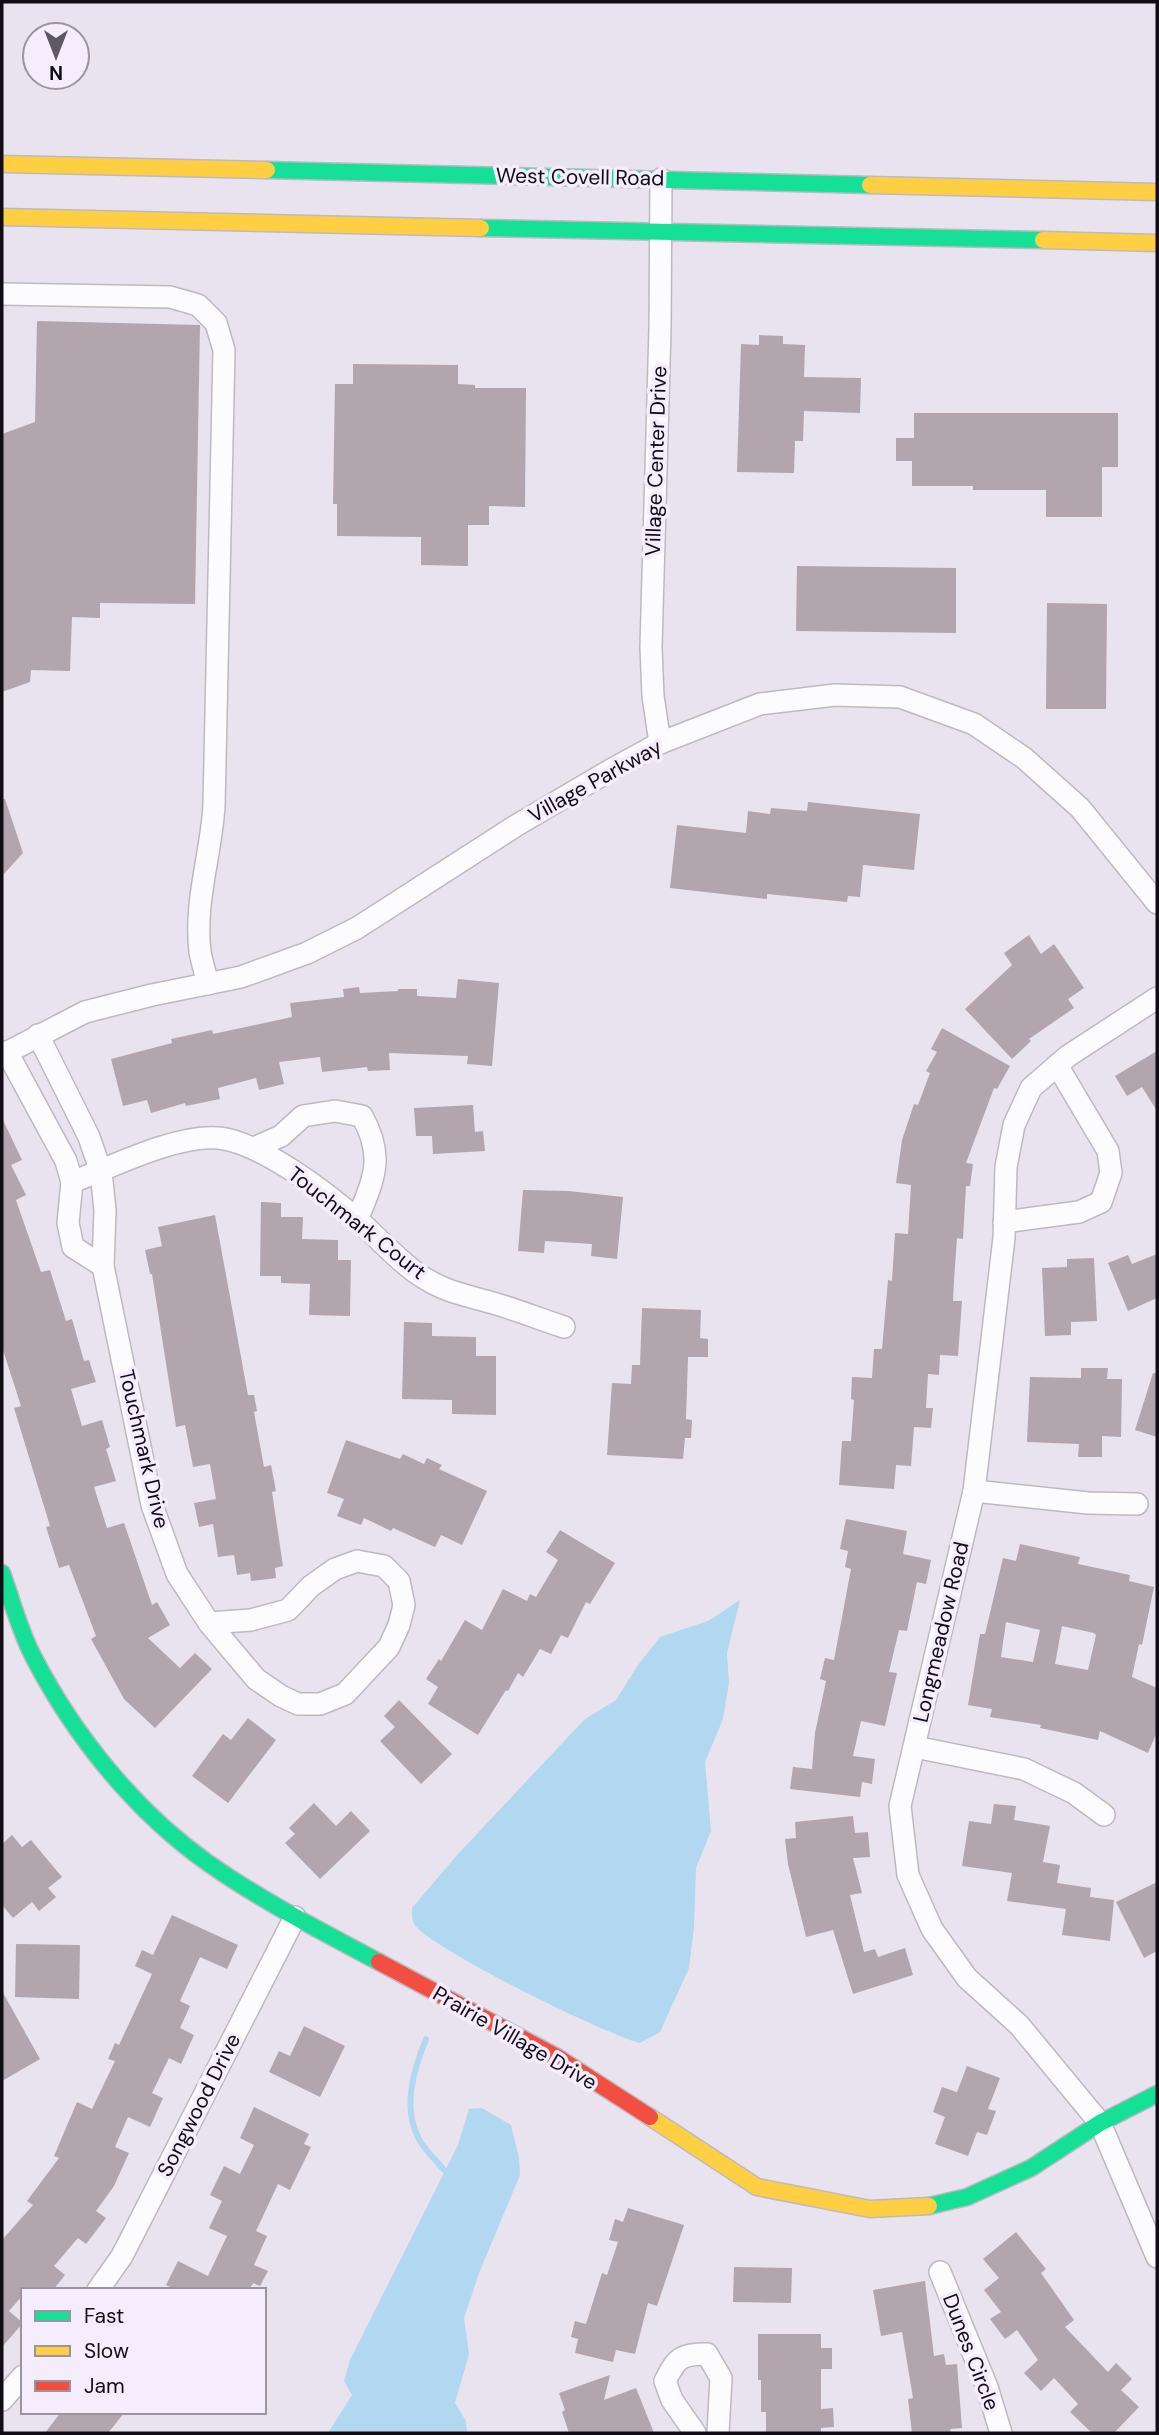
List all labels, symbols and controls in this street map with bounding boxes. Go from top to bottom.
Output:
north arrow [21,21,91,91]
text: N [49,60,63,85]
street label: West Covell Road [496,162,664,192]
street label: Village Center Drive [639,365,673,557]
street label: Village Parkway [523,733,667,829]
street label: Touchmark Court [282,1160,432,1286]
street label: Touchmark Drive [112,1367,176,1531]
street label: Longmeadow Road [907,1539,975,1725]
street label: Prairie Village Drive [428,1980,602,2096]
street label: Songwood Drive [151,2028,247,2181]
legend [21,2288,266,2414]
street label: Dunes Circle [936,2290,1006,2414]
text: Fast [84,2302,124,2330]
text: Slow [84,2337,129,2365]
text: Jam [84,2372,125,2400]

